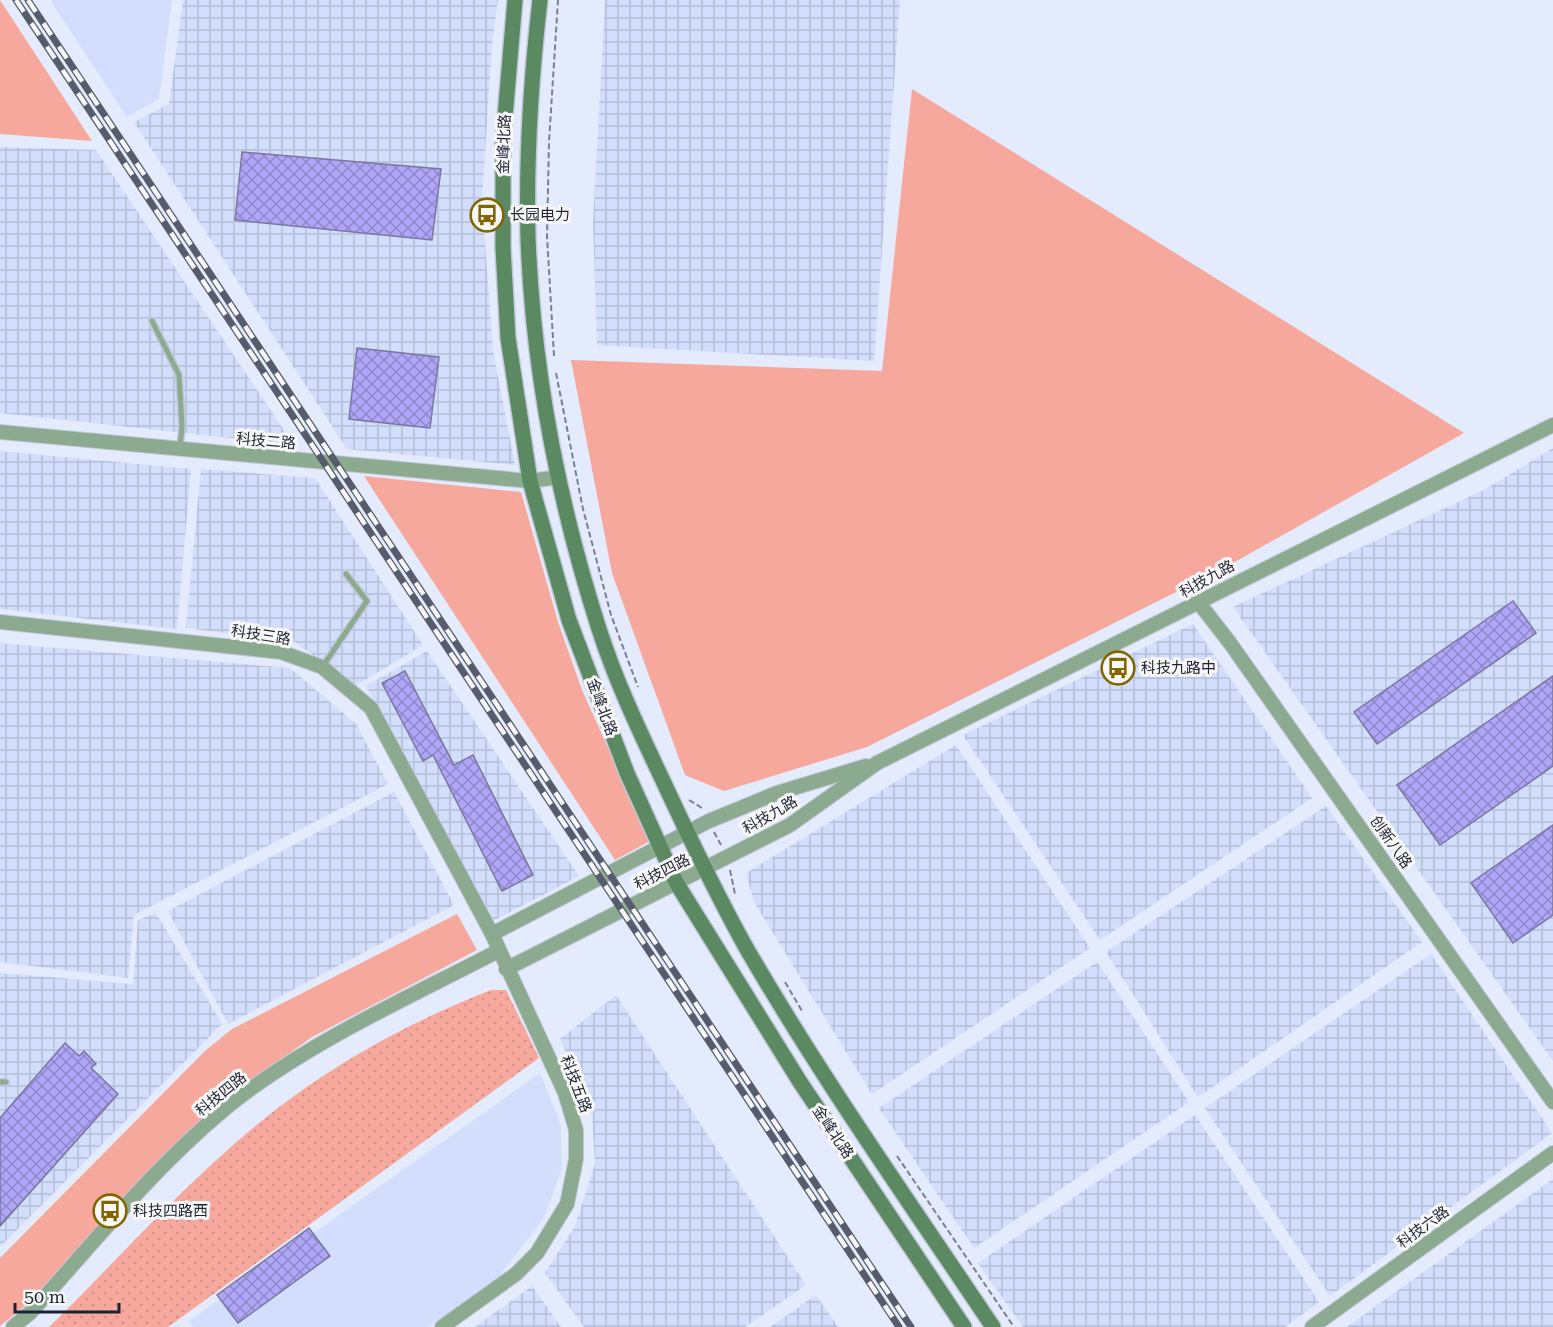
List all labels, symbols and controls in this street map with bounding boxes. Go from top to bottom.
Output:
street label: 金峰北路 [494,114,514,174]
bus stop icon: 长园电力 [469,197,505,233]
place label: 长园电力 [510,206,570,224]
street label: 科技二路 [235,429,297,453]
street label: 科技九路 [1176,557,1238,601]
street label: 科技三路 [230,621,292,649]
bus stop icon: 科技九路中 [1100,650,1136,686]
place label: 科技九路中 [1141,659,1216,677]
street label: 金峰北路 [583,676,621,738]
street label: 科技九路 [740,792,800,838]
street label: 创新八路 [1366,812,1416,872]
street label: 科技四路 [631,850,693,894]
street label: 科技五路 [557,1053,595,1115]
street label: 科技四路 [192,1068,250,1120]
street label: 金峰北路 [809,1102,857,1162]
bus stop icon: 科技四路西 [92,1193,128,1229]
place label: 科技四路西 [133,1202,208,1220]
street label: 科技六路 [1393,1202,1453,1252]
scale bar [15,1276,118,1314]
text: 50 m [24,1286,65,1307]

